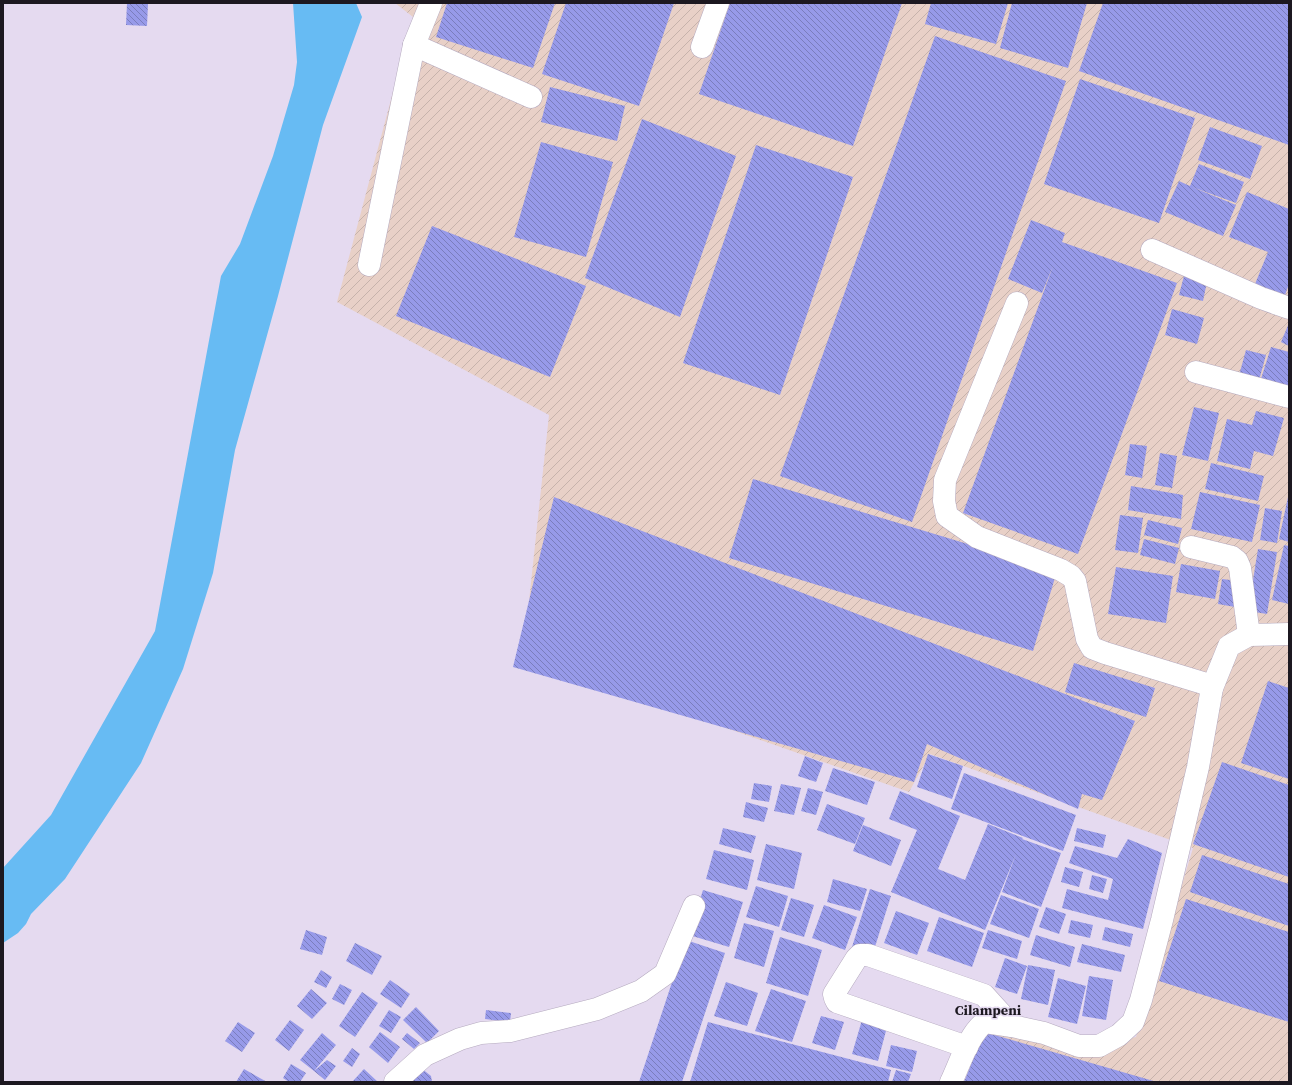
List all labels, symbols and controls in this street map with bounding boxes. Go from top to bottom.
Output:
district label: Cilampeni [955,1000,1022,1020]

